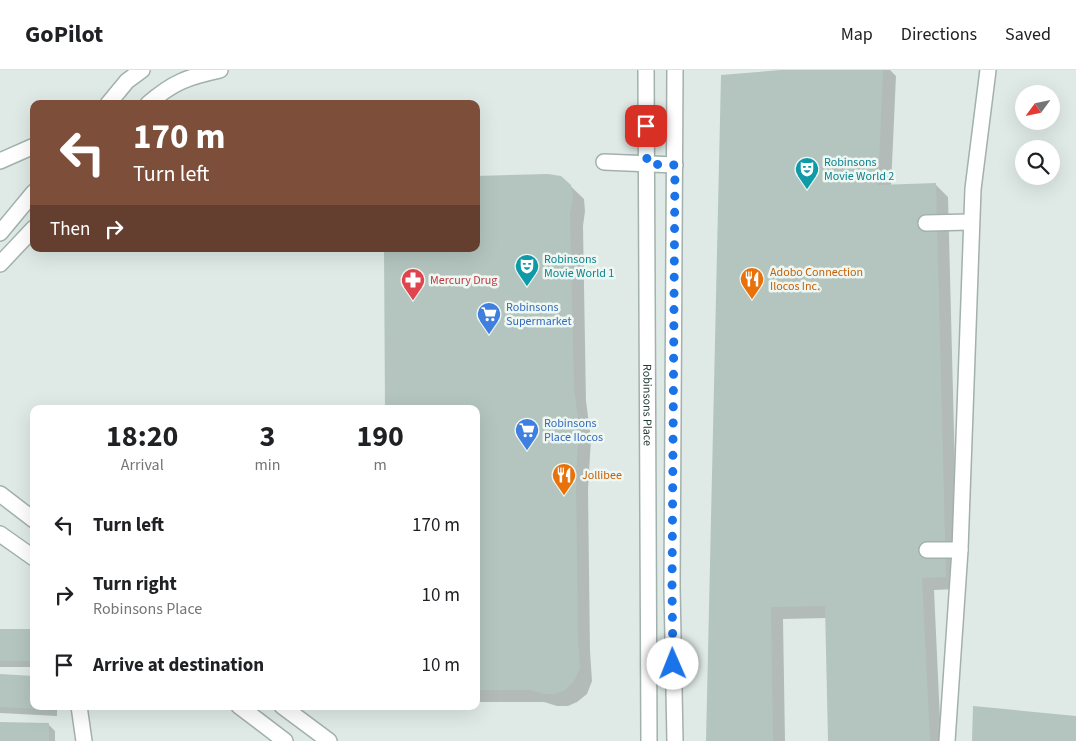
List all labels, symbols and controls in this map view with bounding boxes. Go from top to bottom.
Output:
text: GoPilot [25,17,103,52]
text: Map [841,22,873,47]
text: Directions [901,22,977,47]
text: Saved [1005,22,1051,47]
north arrow [1015,85,1060,130]
map controls [1015,85,1060,185]
pin [625,105,667,147]
text: 170 m [133,112,225,162]
icon: arrive [632,112,660,140]
icon: left [50,120,115,185]
button: search [1015,140,1060,185]
place label: Robinsons Movie World 2 [824,154,894,185]
theatre icon: Robinsons Movie World 2 [794,156,820,190]
text: Turn left [133,158,209,190]
icon: right [100,215,128,243]
text: Then [50,216,90,243]
place label: Robinsons Movie World 1 [544,251,614,282]
theatre icon: Robinsons Movie World 1 [514,253,540,287]
place label: Adobo Connection Ilocos Inc. [770,264,863,295]
restaurant icon: Adobo Connection Ilocos Inc. [739,266,765,300]
pharmacy icon: Mercury Drug [400,267,426,301]
place label: Mercury Drug [430,272,497,289]
place label: Robinsons Supermarket [506,299,571,330]
supermarket icon: Robinsons Supermarket [476,301,502,335]
street label: Robinsons Place [638,364,656,446]
text: 18:20 [106,415,178,458]
text: 3 [259,415,275,458]
text: 190 [356,415,404,458]
place label: Robinsons Place Ilocos [544,415,603,446]
supermarket icon: Robinsons Place Ilocos [514,417,540,451]
text: Arrival [121,454,164,476]
text: min [254,454,280,476]
text: m [374,454,387,476]
restaurant icon: Jollibee [551,462,577,496]
place label: Jollibee [582,467,622,484]
icon: left [50,511,78,539]
text: Turn left [93,512,164,539]
text: 170 m [412,512,460,539]
text: Turn right [93,571,177,598]
icon: right [50,581,78,609]
text: 10 m [422,582,460,609]
text: Robinsons Place [93,598,202,620]
position arrow [646,637,698,689]
icon: arrive [50,651,78,679]
text: Arrive at destination [93,652,264,679]
text: 10 m [422,652,460,679]

